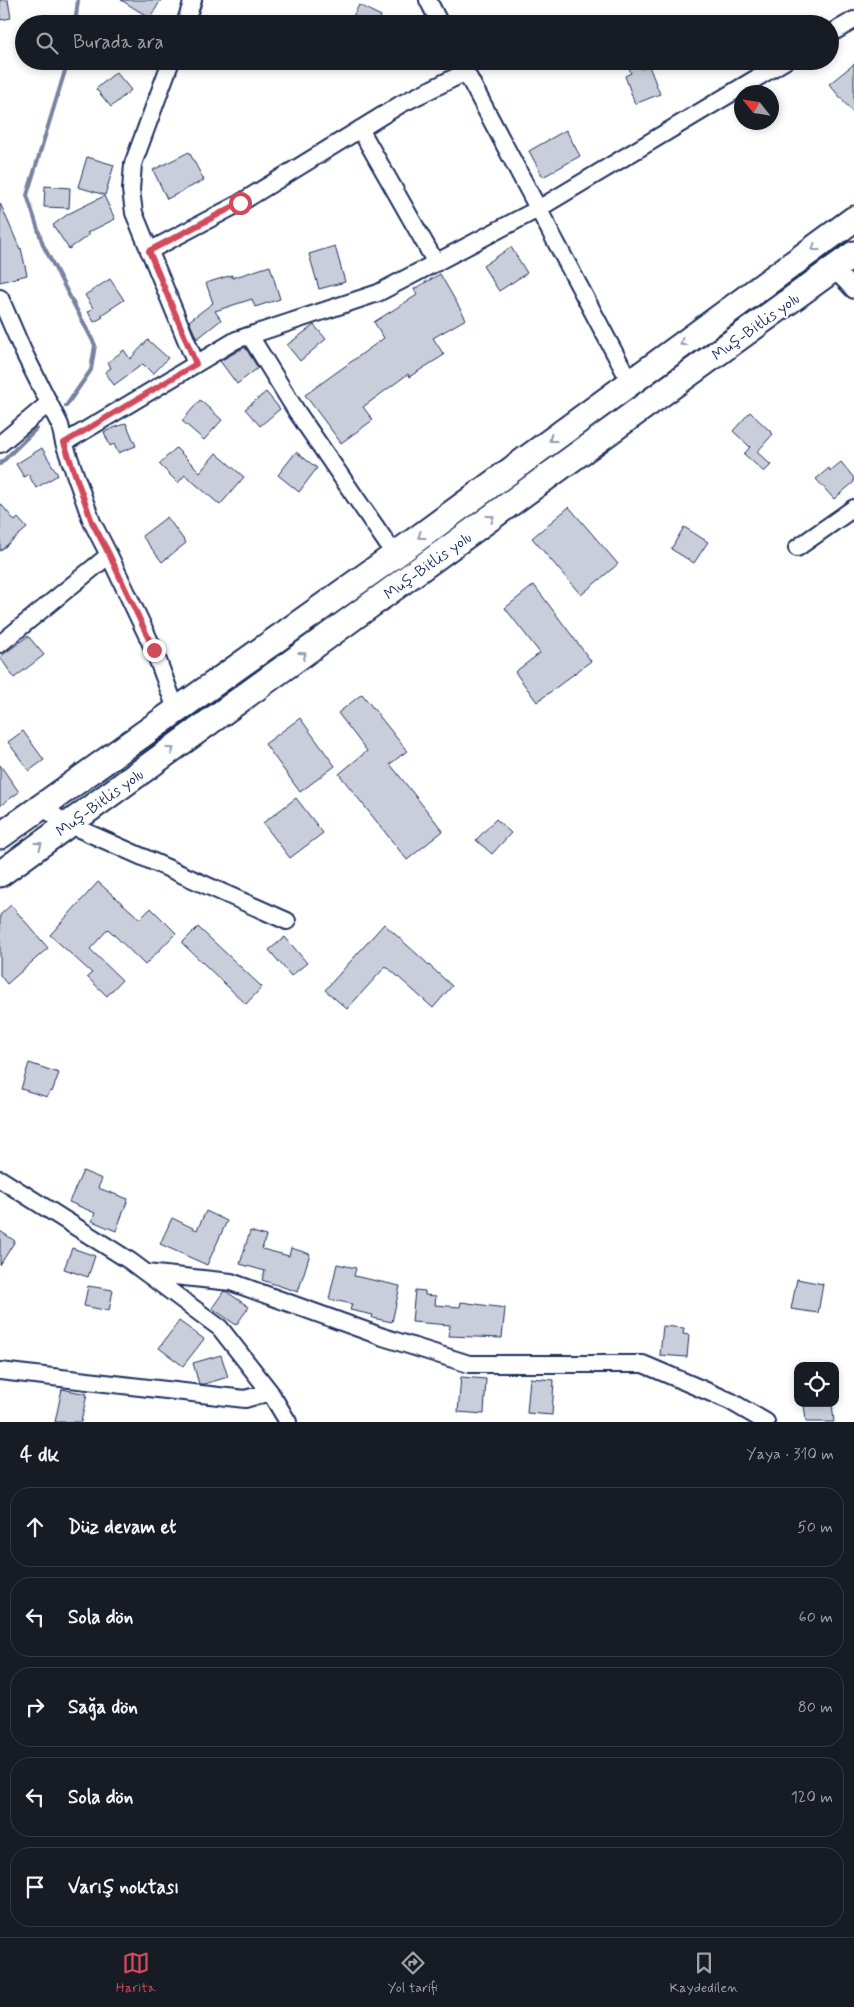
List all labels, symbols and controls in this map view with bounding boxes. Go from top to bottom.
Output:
search box [15,15,839,70]
icon: search [33,29,61,57]
text: Burada ara [73,30,164,55]
north arrow [734,85,779,130]
route start [229,192,252,215]
one-way arrow [812,242,821,250]
street label: Muş-Bitlis yolu [708,288,804,366]
one-way arrow [679,337,689,346]
one-way arrow [548,433,558,442]
one-way arrow [485,516,494,524]
street label: Muş-Bitlis yolu [380,527,476,605]
one-way arrow [418,530,427,538]
route end [143,639,166,662]
one-way arrow [297,652,307,661]
one-way arrow [165,747,175,756]
street label: Muş-Bitlis yolu [52,764,148,842]
one-way arrow [34,842,43,851]
map controls [794,1362,839,1407]
button: locate [794,1362,839,1407]
text: 4 dk [20,1441,59,1469]
text: Yaya · 310 m [746,1444,834,1465]
icon: ahead [21,1513,49,1541]
text: Düz devam et [68,1515,176,1540]
text: 50 m [797,1517,833,1538]
icon: left [21,1603,49,1631]
text: Sola dön [68,1605,133,1630]
text: 60 m [799,1607,833,1628]
icon: right [21,1693,49,1721]
text: Sağa dön [68,1695,138,1720]
text: 80 m [798,1697,833,1718]
icon: left [21,1783,49,1811]
text: Sola dön [68,1785,133,1810]
text: 120 m [791,1787,833,1808]
icon: arrive [21,1873,49,1901]
text: Varış noktası [68,1875,179,1900]
tab: Harita [116,1949,156,1997]
tab: Yol tarifi [388,1949,438,1997]
tab: Kaydedilen [669,1949,738,1997]

